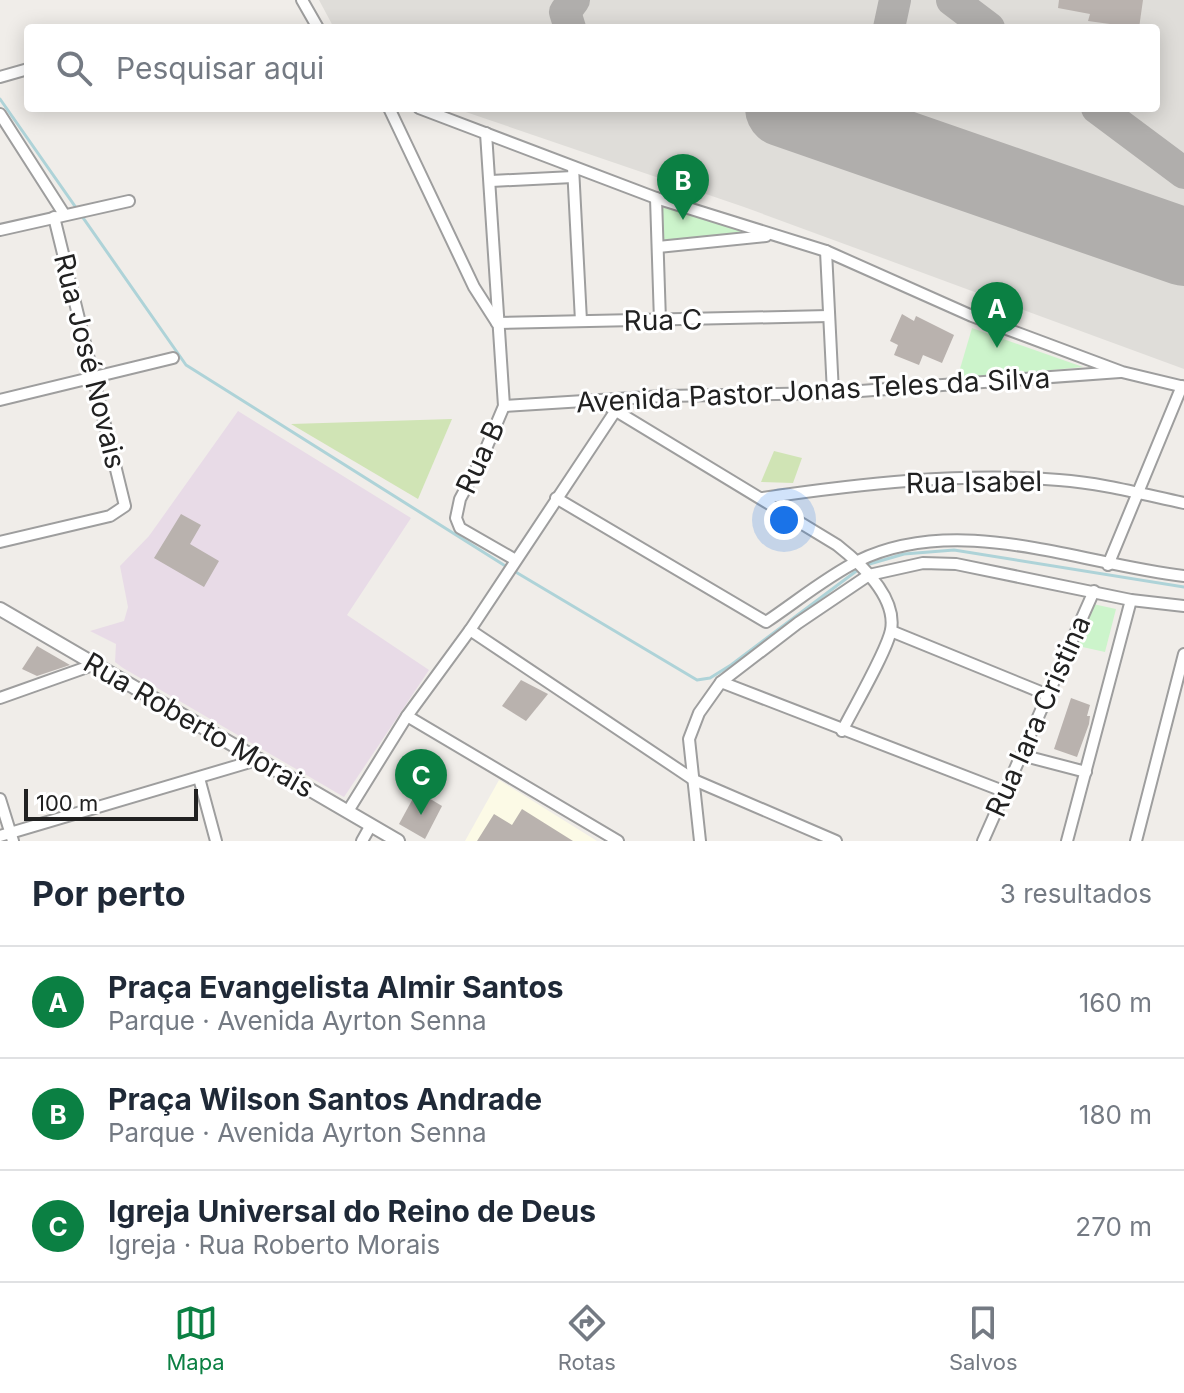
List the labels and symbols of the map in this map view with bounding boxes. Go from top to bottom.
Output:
pin: B [657,154,709,220]
street label: Rua José Novais [47,250,133,472]
pin: A [971,282,1023,348]
street label: Rua C [623,302,703,338]
street label: Avenida Pastor Jonas Teles da Silva [575,361,1051,419]
street label: Rua B [448,415,512,499]
street label: Rua Isabel [905,464,1043,500]
your location [764,500,804,540]
street label: Rua Iara Cristina [978,610,1098,822]
street label: Rua Roberto Morais [78,645,320,805]
pin: C [395,749,447,815]
scale bar [24,785,198,821]

